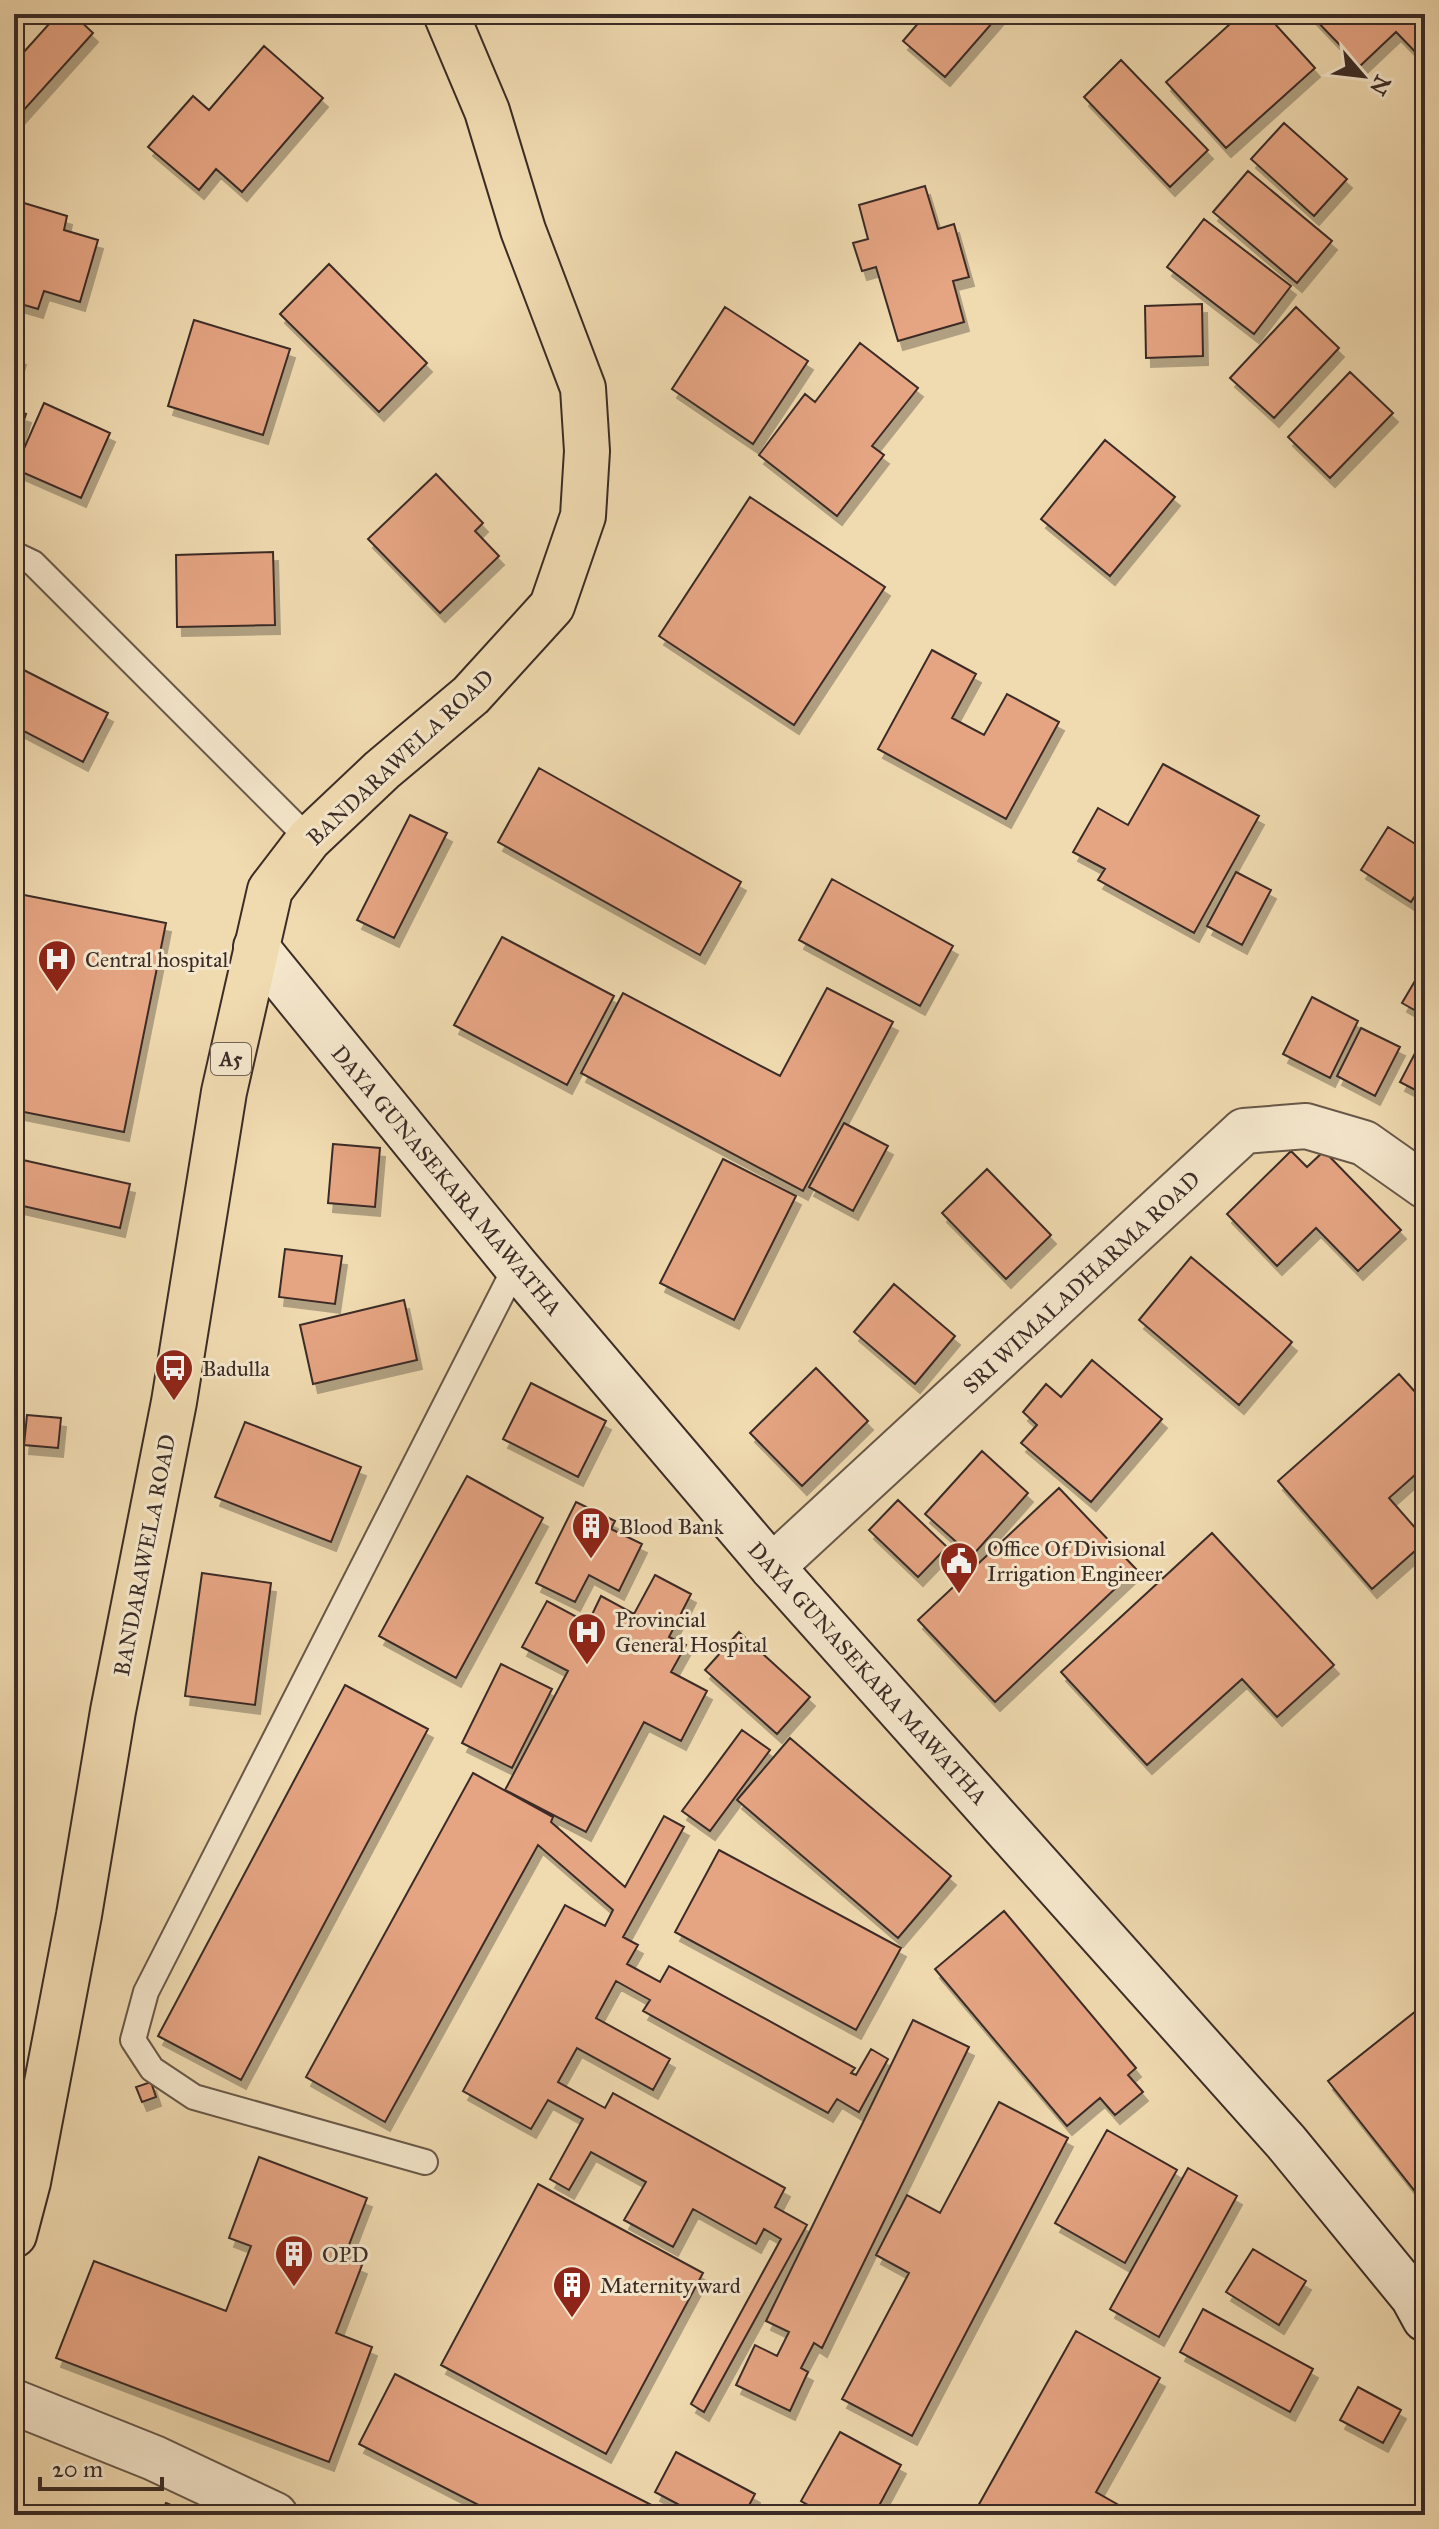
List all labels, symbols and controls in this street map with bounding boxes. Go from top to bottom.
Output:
north arrow [1323,36,1403,116]
text: N [1364,71,1397,100]
street label: BANDARAWELA ROAD [301,664,499,851]
hospital icon: Central hospital [36,938,78,993]
place label: Central hospital [85,946,228,973]
street label: DAYA GUNASEKARA MAWATHA [326,1040,568,1321]
road number: A5 [211,1043,251,1075]
street label: SRI WIMALADHARMA ROAD [957,1165,1205,1399]
bus stop icon: Badulla [153,1347,195,1402]
place label: Badulla [202,1355,271,1382]
street label: BANDARAWELA ROAD [108,1432,181,1678]
building icon: Blood Bank [570,1505,612,1560]
place label: Blood Bank [619,1513,724,1540]
place label: Office Of Divisional Irrigation Engineer [987,1535,1166,1587]
street label: DAYA GUNASEKARA MAWATHA [742,1536,993,1810]
public building icon: Office Of Divisional Irrigation Engineer [938,1540,980,1595]
place label: Provincial General Hospital [615,1606,768,1658]
hospital icon: Provincial General Hospital [566,1611,608,1666]
building icon: OPD [273,2233,315,2288]
place label: OPD [322,2241,369,2268]
building icon: Maternity ward [551,2264,593,2319]
place label: Maternity ward [600,2272,741,2299]
scale bar [40,2441,162,2491]
text: 20 m [52,2454,103,2484]

